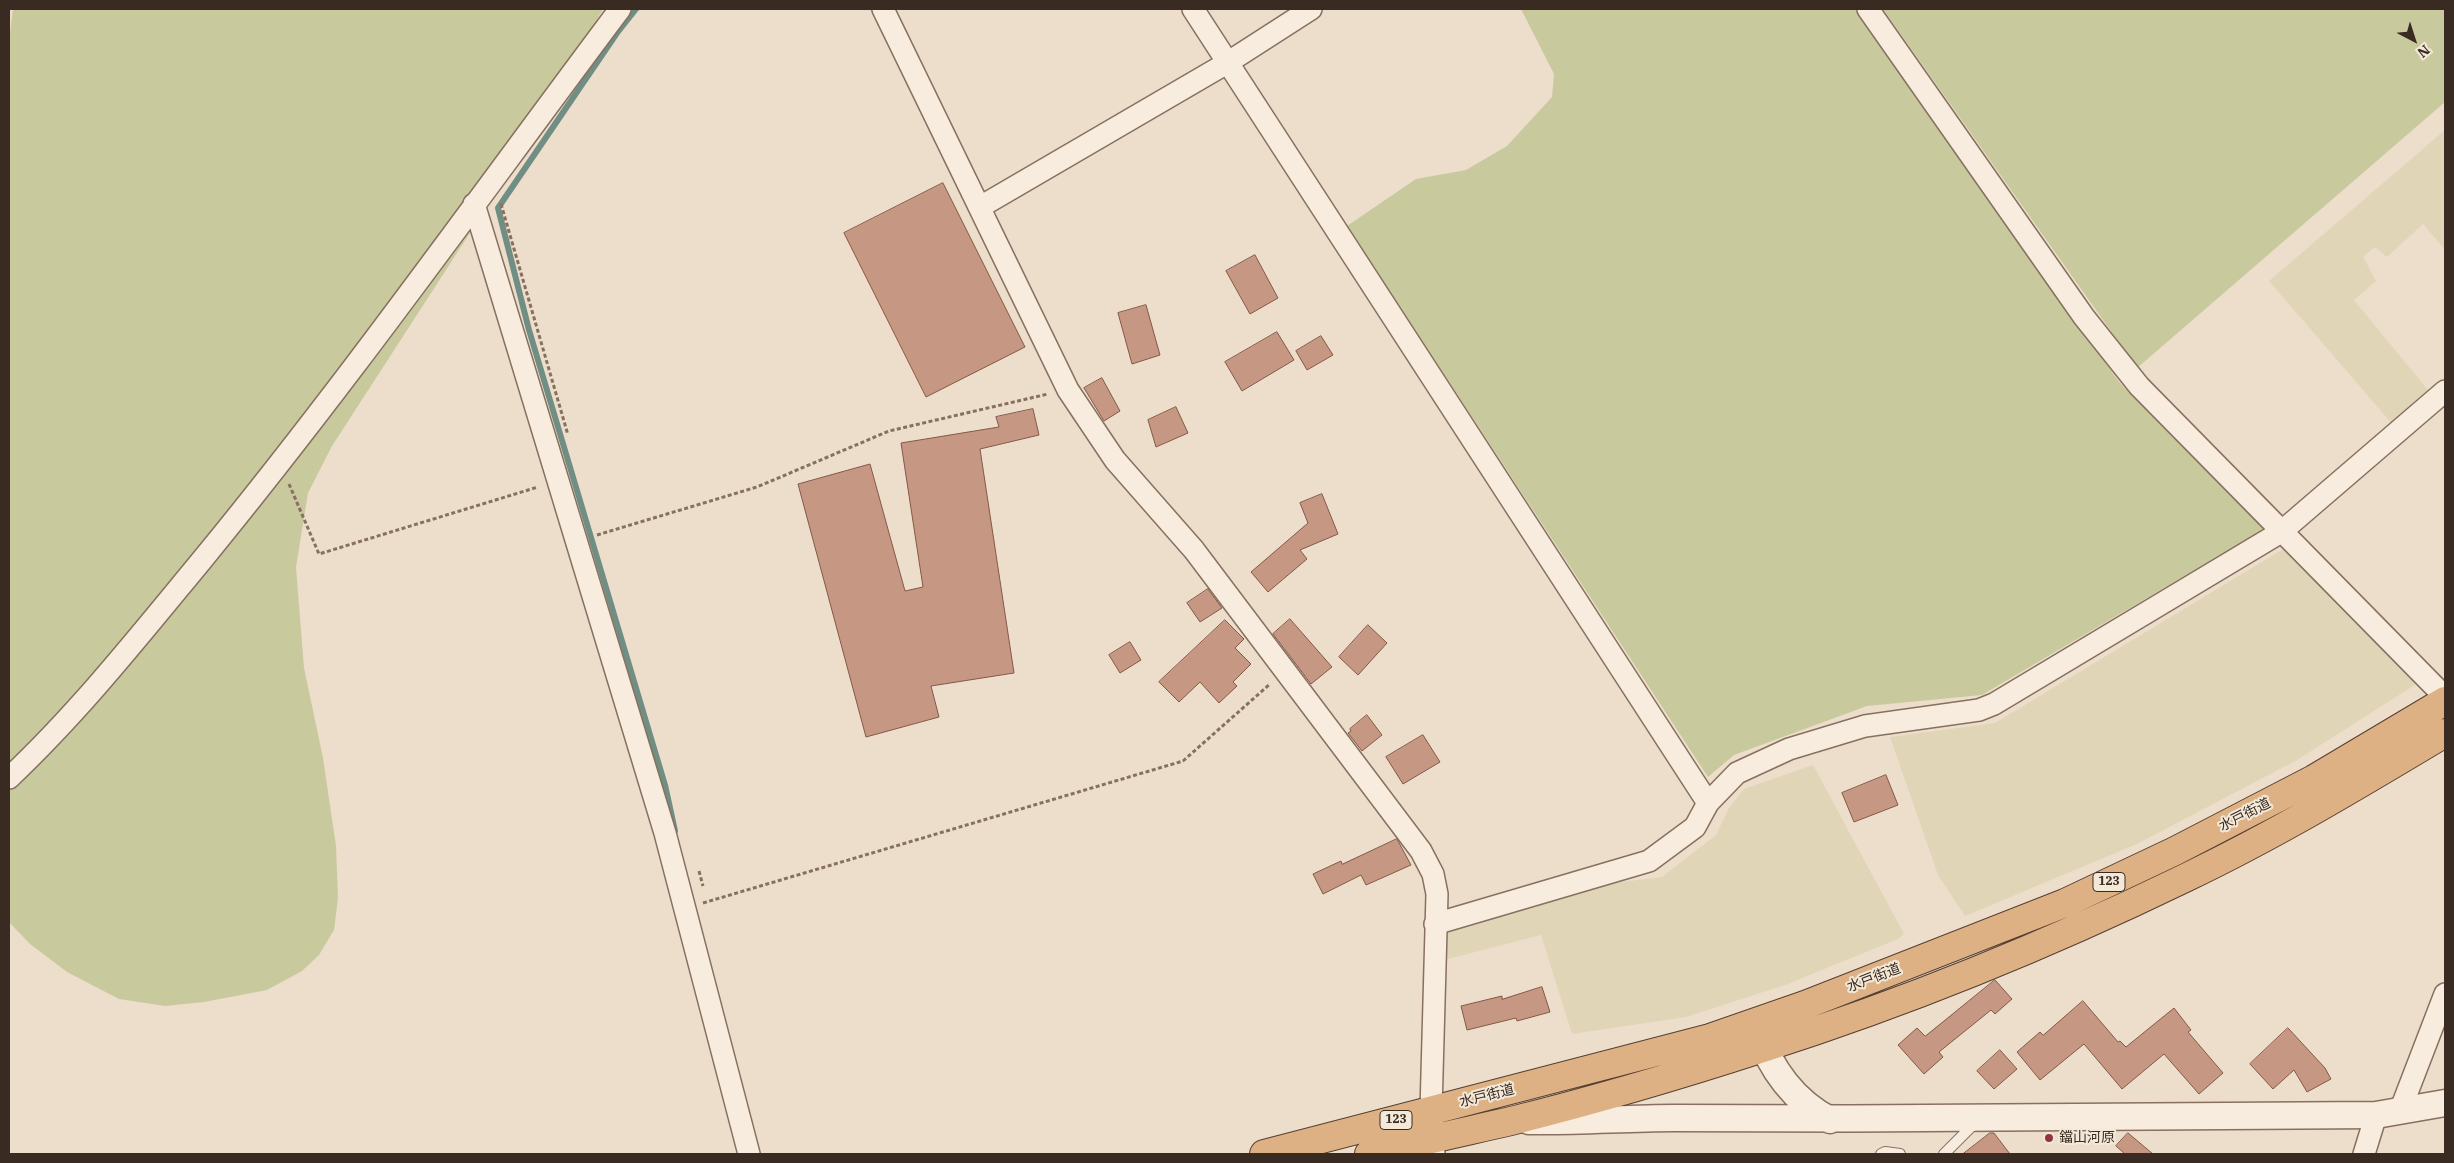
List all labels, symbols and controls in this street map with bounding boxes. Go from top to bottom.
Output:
north arrow [2389,15,2439,65]
text: N [2414,41,2434,62]
street label: 水戸街道 [2216,795,2274,835]
road number: 123 [2093,872,2125,892]
street label: 水戸街道 [1845,960,1903,996]
street label: 水戸街道 [1458,1081,1516,1111]
road number: 123 [1380,1110,1412,1130]
place label: 鐺山河原 [2059,1130,2115,1146]
marker: 鐺山河原 [2043,1132,2055,1144]

